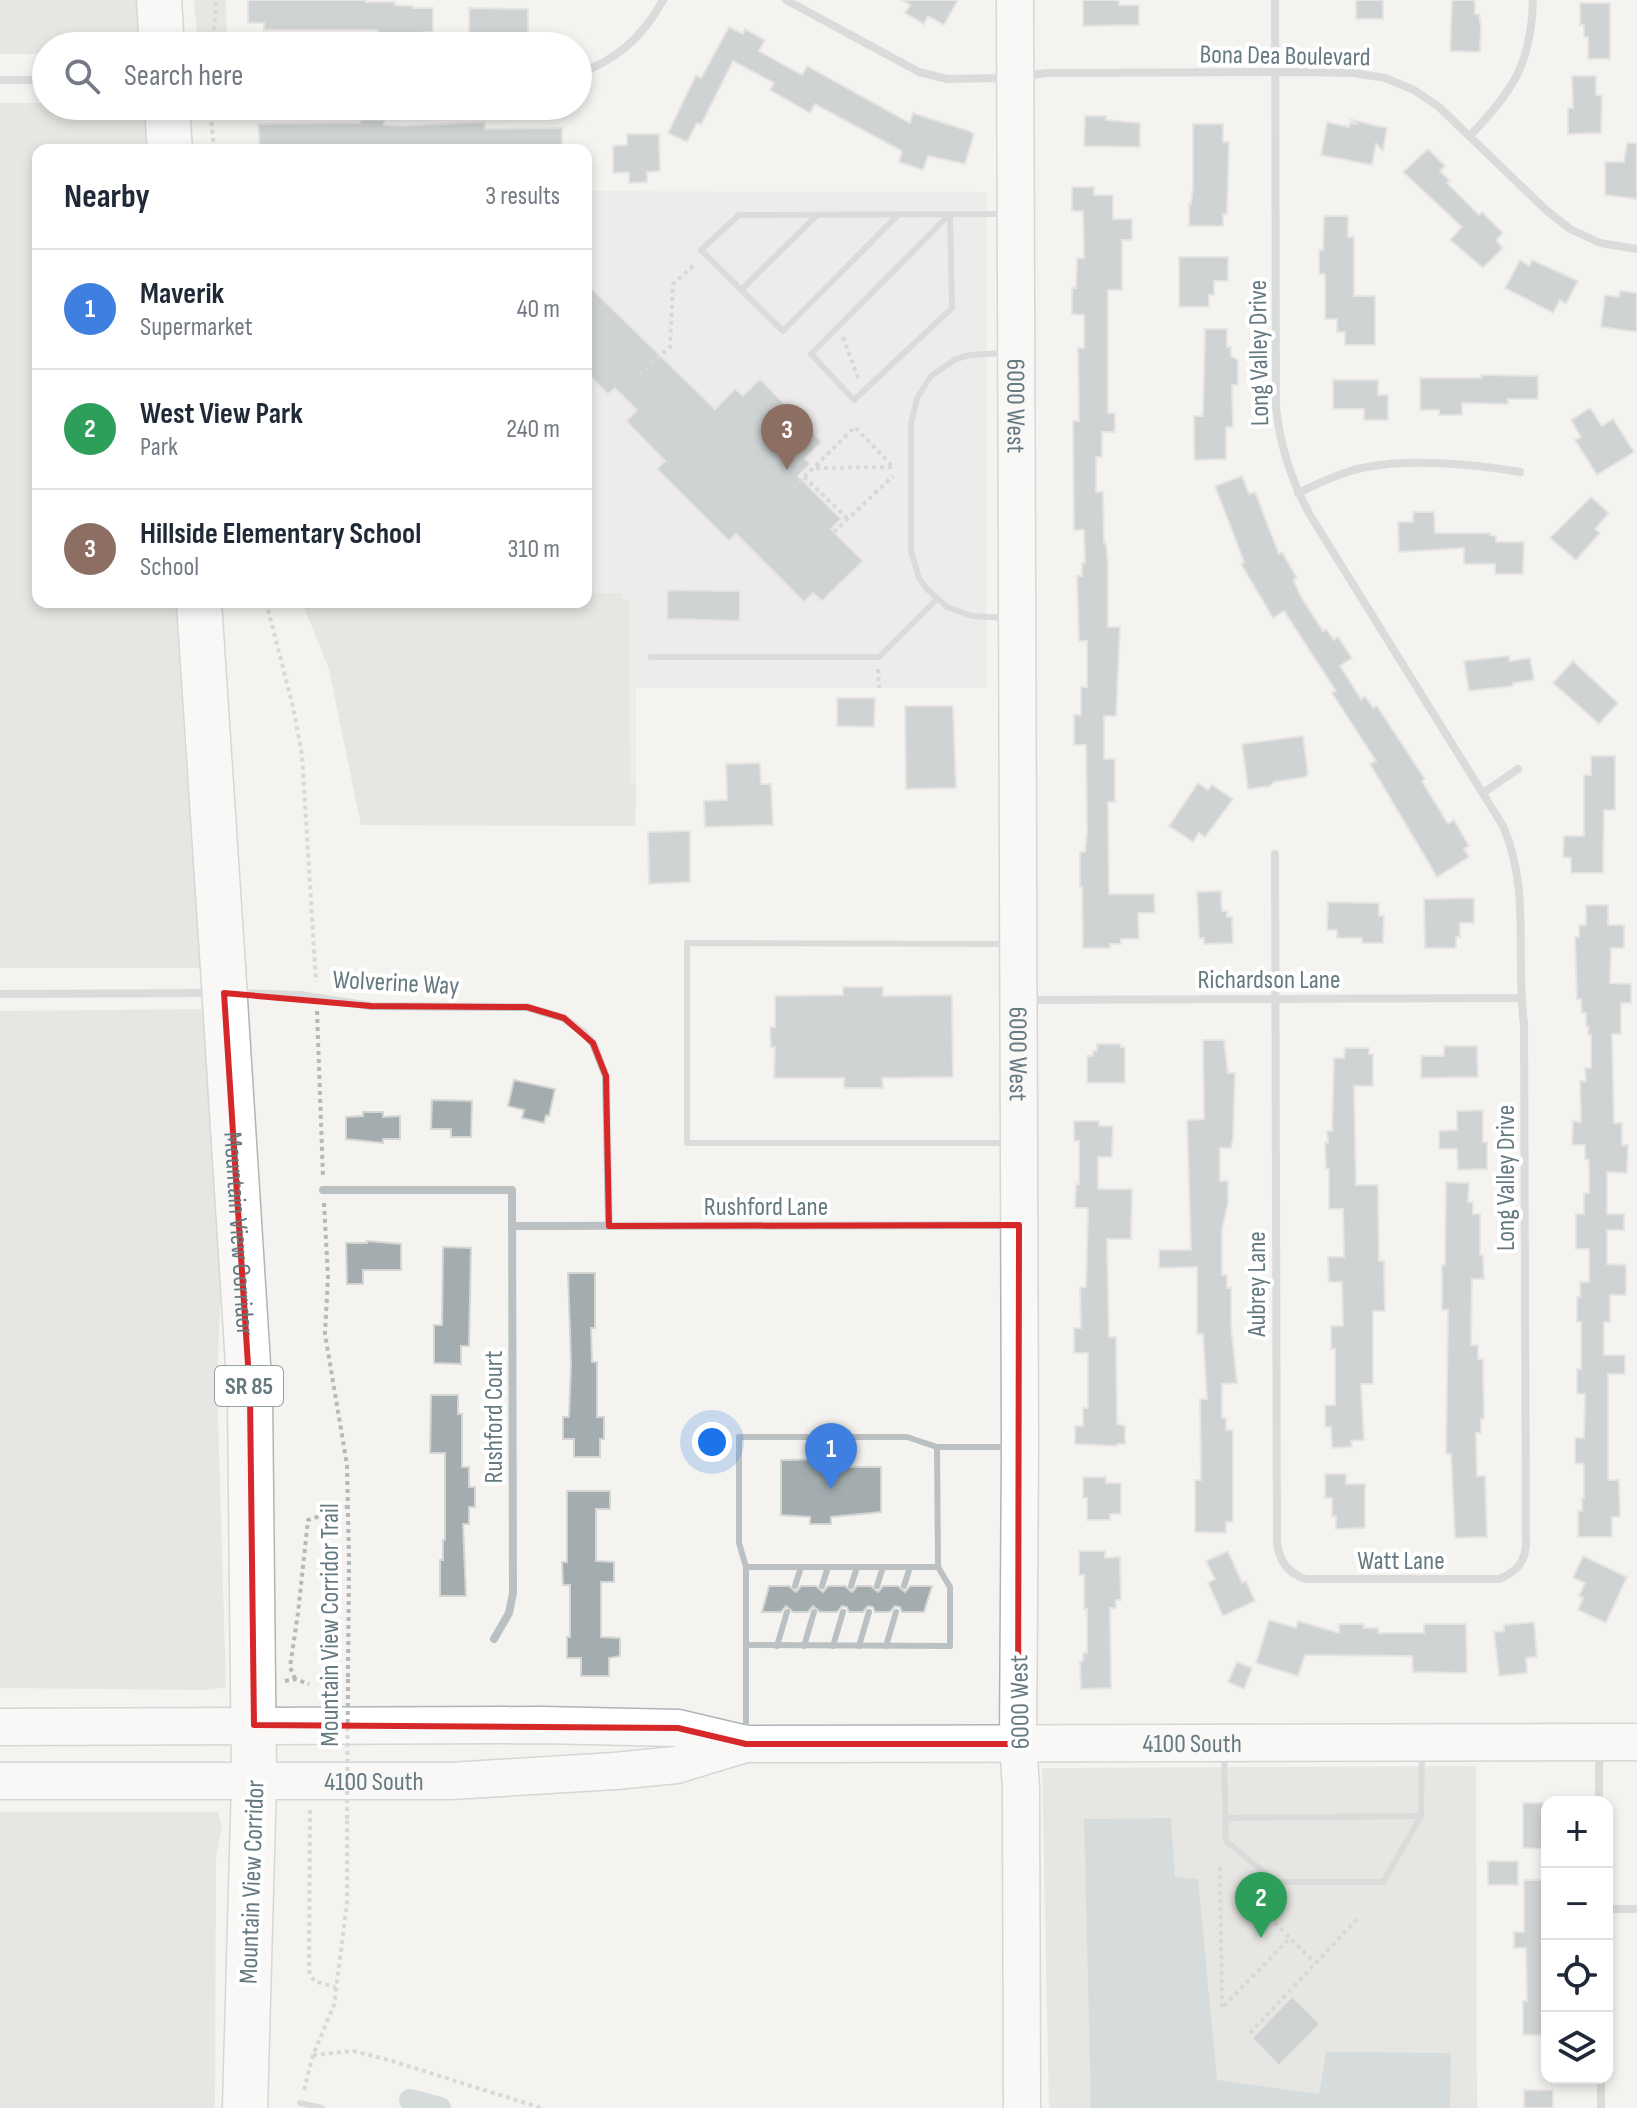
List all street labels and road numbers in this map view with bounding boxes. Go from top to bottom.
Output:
street label: Bona Dea Boulevard [1199,40,1371,73]
street label: Long Valley Drive [1243,280,1276,426]
street label: 6000 West [999,359,1031,453]
street label: Wolverine Way [332,965,460,1002]
street label: Richardson Lane [1198,965,1340,996]
street label: 6000 West [1001,1007,1033,1101]
street label: Long Valley Drive [1491,1105,1522,1251]
street label: Mountain View Corridor [216,1131,260,1337]
street label: Rushford Lane [704,1192,828,1223]
street label: Aubrey Lane [1242,1231,1273,1338]
street label: Rushford Court [479,1351,510,1483]
road number: SR 85 [215,1366,283,1406]
street label: Mountain View Corridor Trail [315,1503,346,1747]
street label: Watt Lane [1357,1546,1445,1577]
street label: 6000 West [1004,1654,1037,1749]
street label: 4100 South [1142,1729,1242,1760]
street label: 4100 South [324,1767,424,1798]
street label: Mountain View Corridor [233,1779,272,1985]

